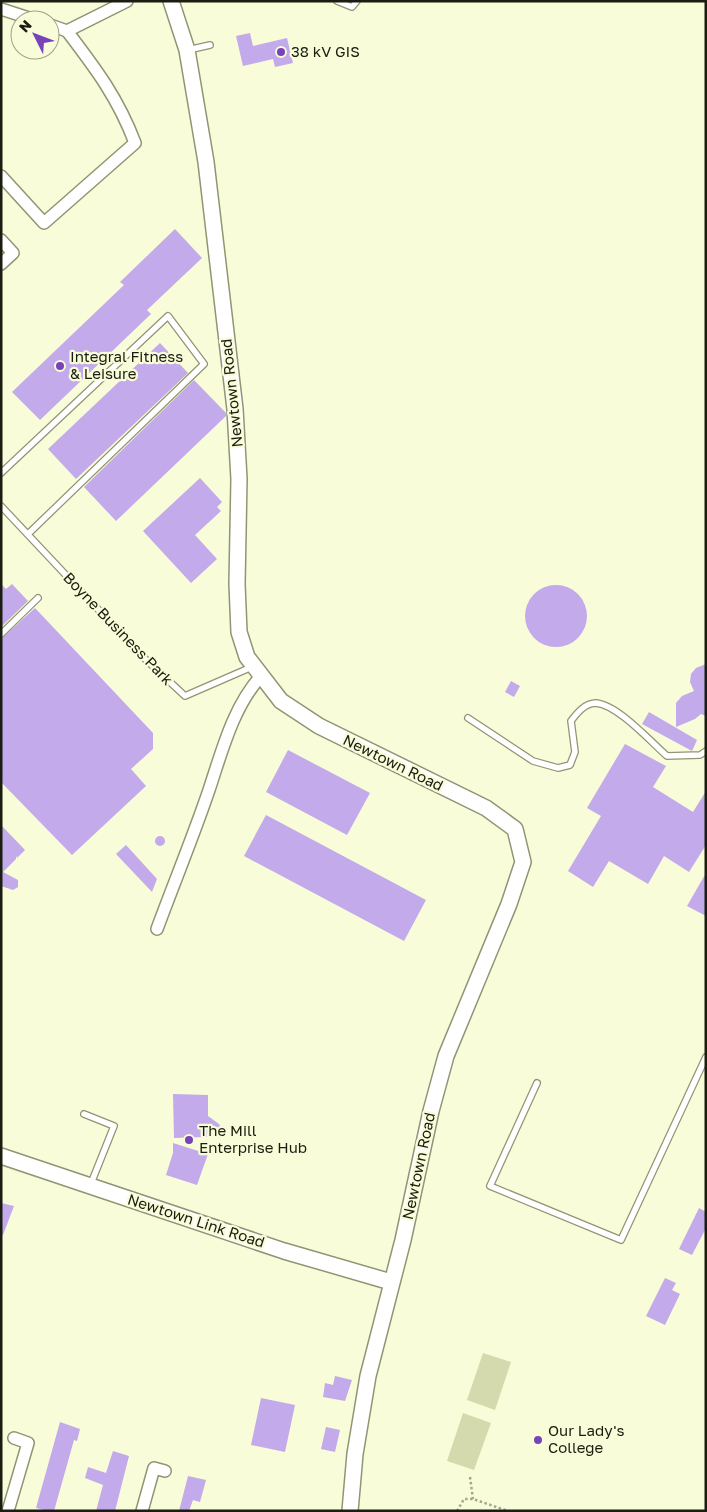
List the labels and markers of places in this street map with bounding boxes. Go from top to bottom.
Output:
place label: 38 kV GIS [291,42,360,60]
marker: 38 kV GIS [275,46,287,58]
place label: Integral Fitness & Leisure [70,347,183,382]
marker: Integral Fitness & Leisure [54,360,66,372]
place label: The Mill Enterprise Hub [199,1121,307,1156]
marker: The Mill Enterprise Hub [183,1134,195,1146]
place label: Our Lady's College [548,1421,624,1456]
marker: Our Lady's College [532,1434,544,1446]

